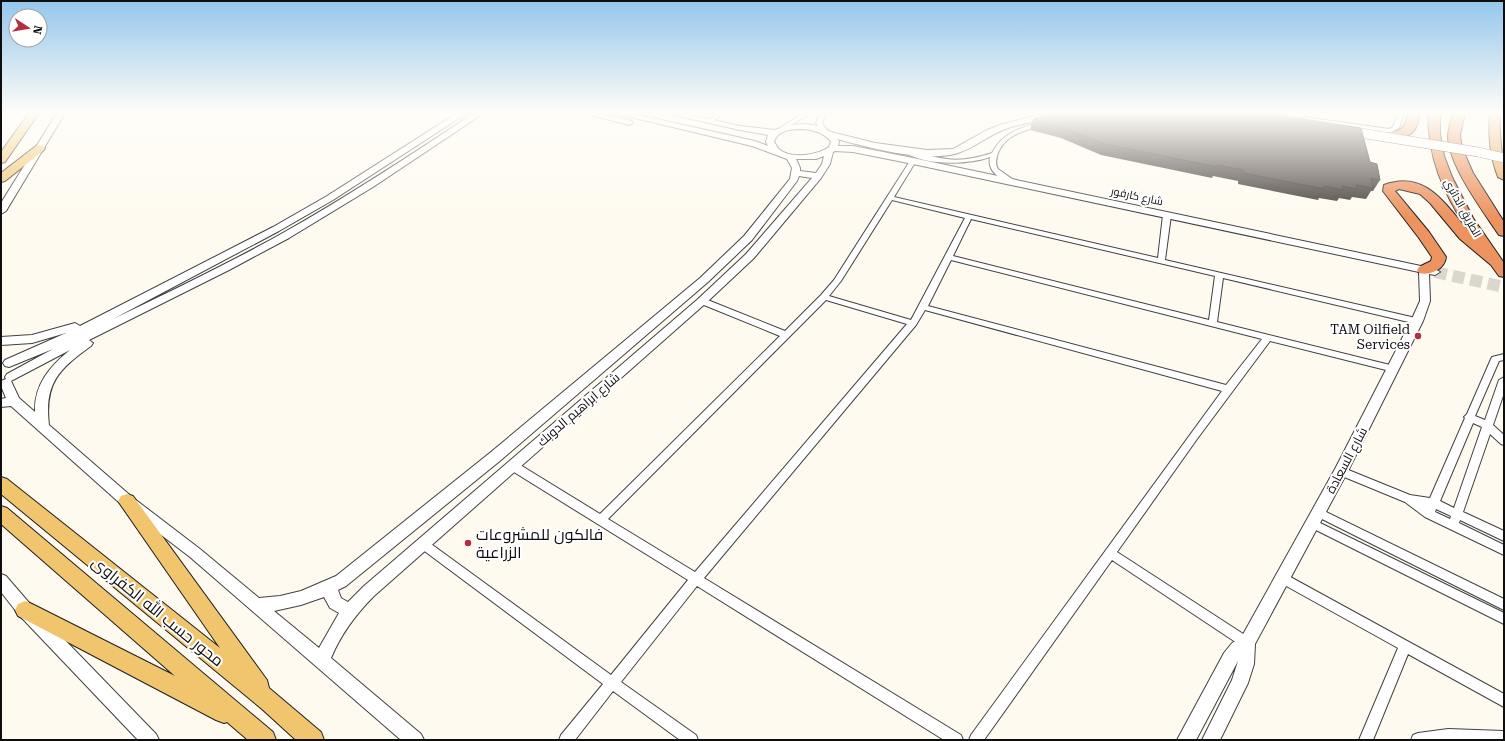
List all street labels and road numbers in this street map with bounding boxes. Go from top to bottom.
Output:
street label: الطريق الدائري [1439,177,1484,241]
street label: شارع كارفور [1108,184,1164,209]
street label: شارع ابراهيم الدوبك [534,370,624,451]
street label: شارع السعادة [1323,425,1371,496]
street label: محور حسب الله الكفراوى [87,552,228,671]

